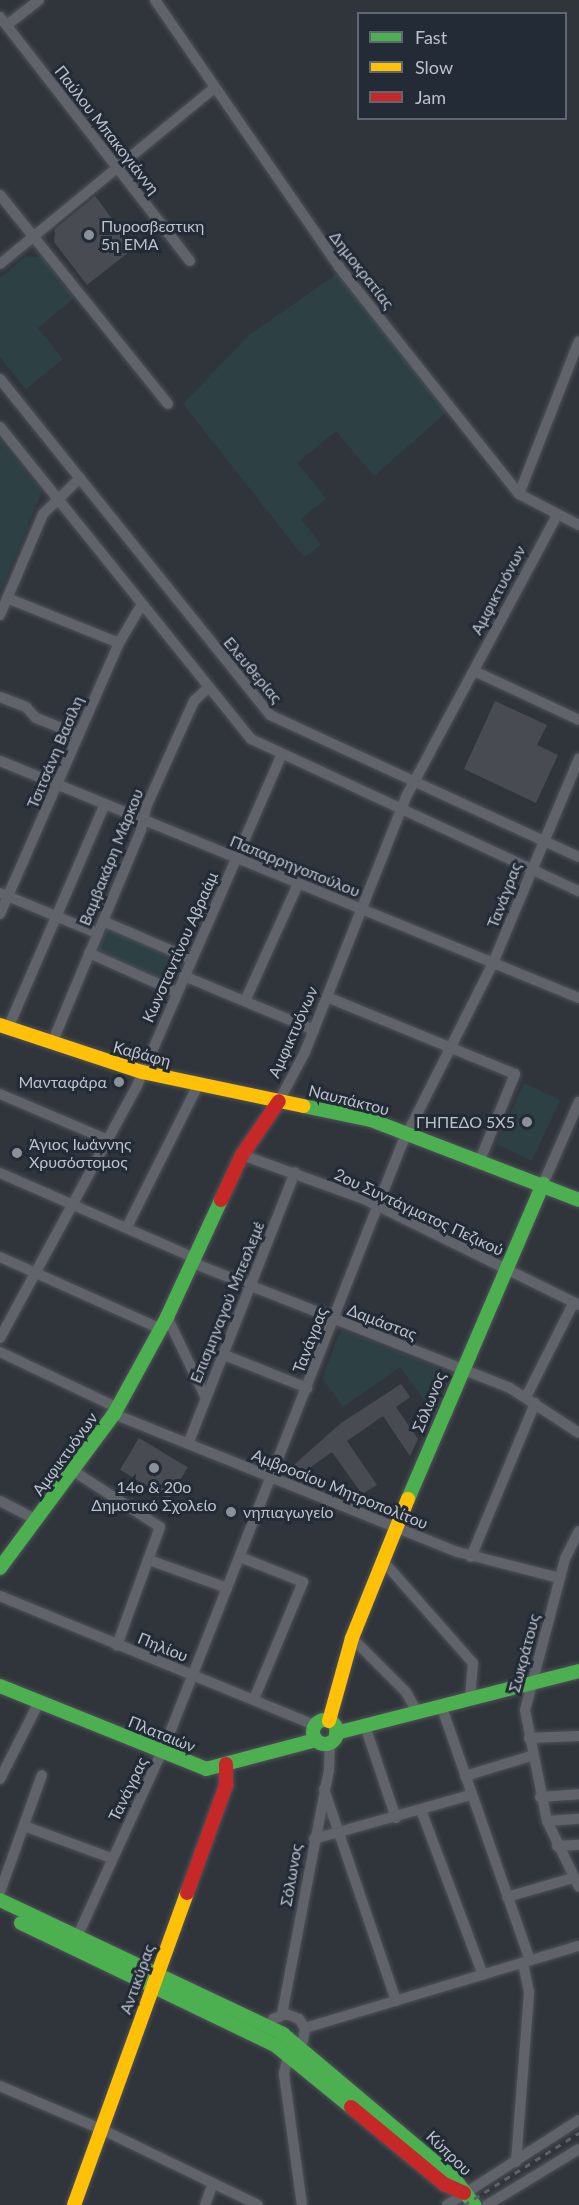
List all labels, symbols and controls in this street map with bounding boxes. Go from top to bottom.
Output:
legend [357,12,567,120]
text: Fast [415,26,447,48]
text: Slow [415,56,453,78]
street label: Παύλου Μπακογιάννη [51,62,163,198]
text: Jam [415,86,446,108]
place label: Πυροσβεστικη 5η ΕΜΑ [101,216,204,254]
street label: Δημοκρατίας [326,227,398,313]
marker: Πυροσβεστικη 5η ΕΜΑ [82,228,96,242]
street label: Αμφικτυόνων [466,542,530,638]
street label: Ελευθερίας [220,633,286,707]
street label: Τσιτσάνη Βασίλη [23,693,87,811]
street label: Βαμβακάρη Μάρκου [75,786,147,928]
street label: Παπαρρηγοπούλου [227,831,363,901]
street label: Τανάγρας [483,859,525,931]
street label: Κωνσταντίνου Αβραάμ [138,868,222,1026]
street label: Αμφικτυόνων [264,983,322,1081]
street label: Καβάφη [111,1037,173,1071]
place label: Μανταφάρα [18,1072,107,1092]
marker: Μανταφάρα [112,1075,126,1089]
street label: Ναυπάκτου [307,1081,391,1119]
place label: ΓΗΠΕΔΟ 5X5 [416,1112,515,1132]
marker: ΓΗΠΕΔΟ 5X5 [520,1115,534,1129]
place label: Άγιος Ιωάννης Χρυσόστομος [29,1134,131,1172]
marker: Άγιος Ιωάννης Χρυσόστομος [10,1146,24,1160]
street label: 2ου Συντάγματος Πεζικού [331,1164,507,1260]
street label: Επισμηναγού Μπεσλεμέ [186,1218,268,1386]
street label: Δαμάστας [345,1300,419,1344]
street label: Τανάγρας [289,1304,331,1376]
street label: Σόλωνος [408,1369,450,1435]
street label: Αμφικτυόνων [28,1409,102,1499]
street label: Αμβροσίου Μητροπολίτου [249,1445,431,1533]
marker: 14ο & 20ο Δημοτικό Σχολείο [147,1461,161,1475]
place label: 14ο & 20ο Δημοτικό Σχολείο [91,1477,217,1515]
place label: νηπιαγωγείο [243,1502,334,1522]
marker: νηπιαγωγείο [224,1505,238,1519]
street label: Σωκράτους [504,1612,544,1694]
street label: Πηλίου [135,1628,191,1666]
street label: Πλαταιών [126,1712,198,1756]
street label: Τανάγρας [104,1754,152,1824]
street label: Σόλωνος [276,1842,306,1908]
street label: Αντικύρας [115,1941,159,2017]
street label: Κύπρου [422,2127,476,2179]

